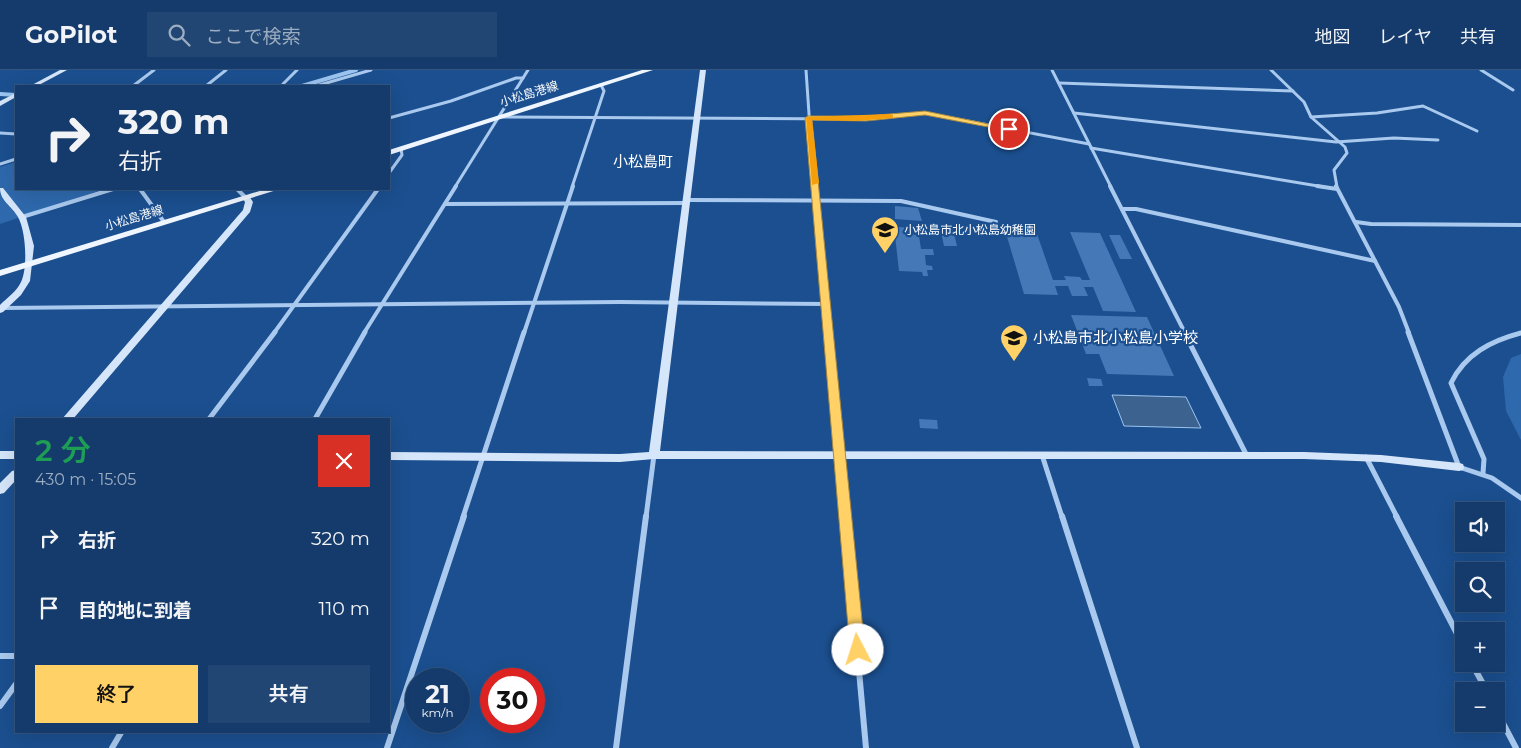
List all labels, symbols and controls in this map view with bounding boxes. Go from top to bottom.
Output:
search box [147,12,497,57]
text: GoPilot [25,20,117,49]
icon: search [165,21,193,49]
text: ここで検索 [205,25,300,48]
text: 地図 [1315,26,1351,48]
text: レイヤ [1379,26,1432,48]
text: 共有 [1460,26,1496,48]
street label: 小松島港線 [498,78,560,109]
text: 320 m [118,100,230,143]
icon: right [35,105,100,170]
pin [988,108,1030,150]
icon: arrive [995,115,1023,143]
text: 右折 [118,148,162,175]
district label: 小松島町 [613,152,673,171]
street label: 小松島港線 [103,202,165,233]
school or university icon: 小松島市北小松島幼稚園 [870,215,900,254]
place label: 小松島市北小松島幼稚園 [904,222,1036,237]
school or university icon: 小松島市北小松島小学校 [999,323,1029,362]
place label: 小松島市北小松島小学校 [1033,328,1198,347]
text: 2 分 [35,432,91,469]
button: close [318,435,370,487]
text: 430 m · 15:05 [35,470,136,489]
map controls [1455,502,1505,732]
button: sound [1455,502,1505,552]
icon: right [35,524,63,552]
text: 320 m [311,527,370,550]
text: 右折 [78,529,116,552]
button: search [1455,562,1505,612]
icon: arrive [35,594,63,622]
text: 110 m [319,597,370,620]
text: 目的地に到着 [78,599,192,622]
button: + [1455,622,1505,672]
position arrow [831,623,883,675]
button: 終了 [35,665,198,723]
button: 共有 [208,665,370,723]
speed limit sign: 30 [480,668,545,733]
text: 21 [425,679,450,709]
button: − [1455,682,1505,732]
text: km/h [421,705,454,720]

